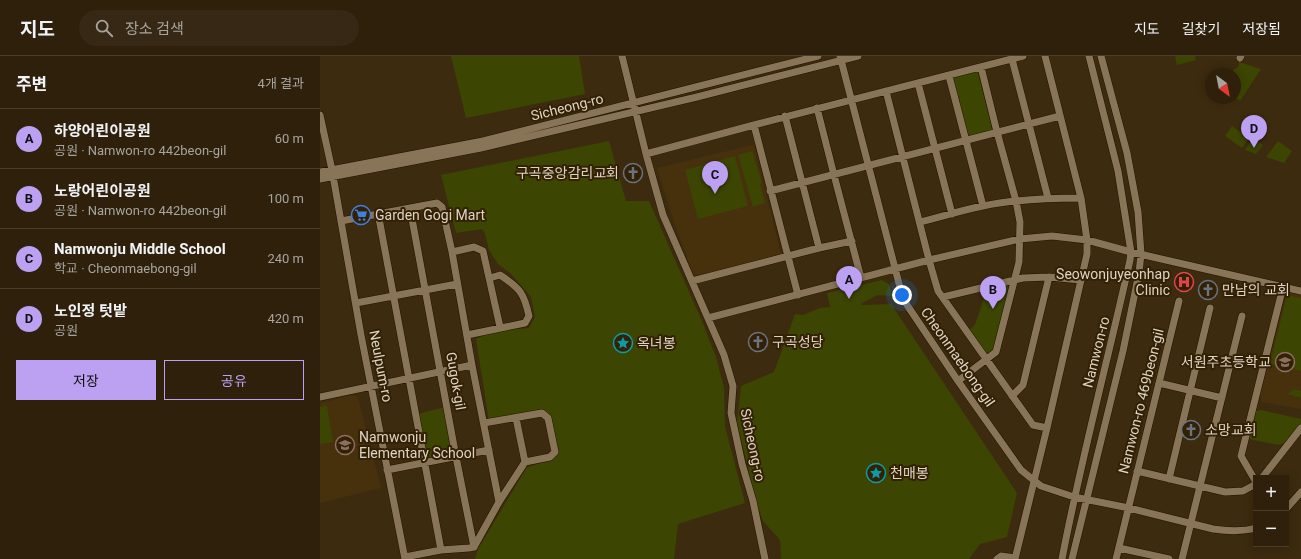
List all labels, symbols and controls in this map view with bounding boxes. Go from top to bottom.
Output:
search box [79,10,359,46]
icon: search [93,17,115,39]
text: 지도 [20,18,55,41]
text: 장소 검색 [125,20,184,38]
text: 지도 [1134,21,1160,37]
text: 길찾기 [1182,21,1220,37]
text: 저장됨 [1242,21,1281,37]
north arrow [1205,68,1241,104]
text: 주변 [16,74,47,94]
text: 4개 결과 [258,76,304,91]
street label: Sicheong-ro [529,90,605,124]
pin: D [1241,115,1267,148]
text: 하양어린이공원 [54,122,151,140]
text: A [25,131,33,146]
text: 60 m [275,131,304,146]
text: 공원 · Namwon-ro 442beon-gil [54,143,226,158]
pin: C [702,161,728,194]
church icon: 구곡중앙감리교회 [622,162,644,184]
place label: 구곡중앙감리교회 [516,165,619,181]
text: 노랑어린이공원 [54,182,151,200]
text: B [25,191,33,206]
text: 100 m [267,191,304,206]
text: 공원 · Namwon-ro 442beon-gil [54,203,226,218]
supermarket icon: Garden Gogi Mart [350,204,372,226]
place label: Garden Gogi Mart [375,207,485,223]
text: Namwonju Middle School [54,240,226,258]
text: C [25,251,33,266]
text: 240 m [267,251,304,266]
text: 학교 · Cheonmaebong-gil [54,261,197,276]
pin: A [836,266,862,299]
place label: Seowonjuyeonhap Clinic [1056,266,1170,298]
hospital icon: Seowonjuyeonhap Clinic [1173,271,1195,293]
pin: B [980,276,1006,309]
church icon: 만남의 교회 [1197,279,1219,301]
place label: 만남의 교회 [1222,282,1290,298]
your location [892,285,912,305]
text: 노인정 텃밭 [54,302,127,320]
street label: Cheonmaebong-gil [918,304,998,410]
text: D [25,311,33,326]
text: 420 m [267,311,304,326]
street label: Namwon-ro [1079,315,1113,389]
text: 공원 [54,323,78,338]
street label: Namwon-ro 469beon-gil [1115,327,1167,475]
street label: Neulpum-ro [366,329,396,403]
church icon: 구곡성당 [747,331,769,353]
place icon: 옥녀봉 [612,332,634,354]
place label: 구곡성당 [772,334,824,350]
place label: 옥녀봉 [637,335,676,351]
street label: Gugok-gil [443,351,469,411]
school or university icon: 서원주초등학교 [1274,351,1296,373]
place label: 서원주초등학교 [1181,354,1271,370]
button: 저장 [16,360,156,400]
button: 공유 [164,360,304,400]
street label: Sicheong-ro [737,407,769,483]
church icon: 소망교회 [1180,419,1202,441]
place label: 소망교회 [1205,422,1257,438]
place label: Namwonju Elementary School [359,429,475,461]
school or university icon: Namwonju Elementary School [334,434,356,456]
place icon: 천매봉 [865,462,887,484]
place label: 천매봉 [890,465,929,481]
map controls [1253,475,1289,547]
button: + [1253,475,1289,511]
button: − [1253,511,1289,547]

